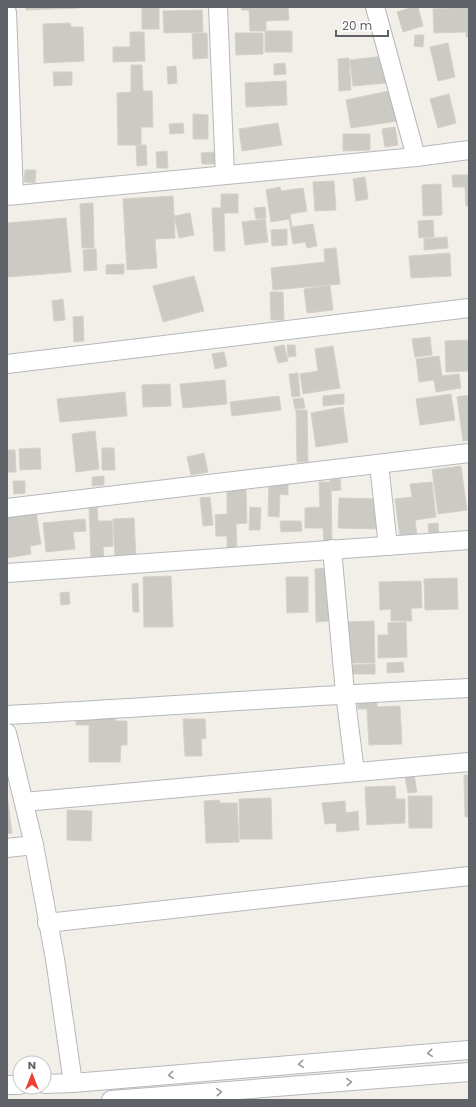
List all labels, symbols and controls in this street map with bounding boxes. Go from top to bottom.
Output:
scale bar [336,12,388,38]
text: 20 m [342,17,372,34]
one-way arrow [427,1049,433,1058]
north arrow [12,1055,52,1095]
text: N [28,1057,36,1073]
one-way arrow [298,1059,304,1068]
one-way arrow [168,1070,174,1079]
one-way arrow [346,1077,352,1086]
one-way arrow [216,1087,222,1096]

